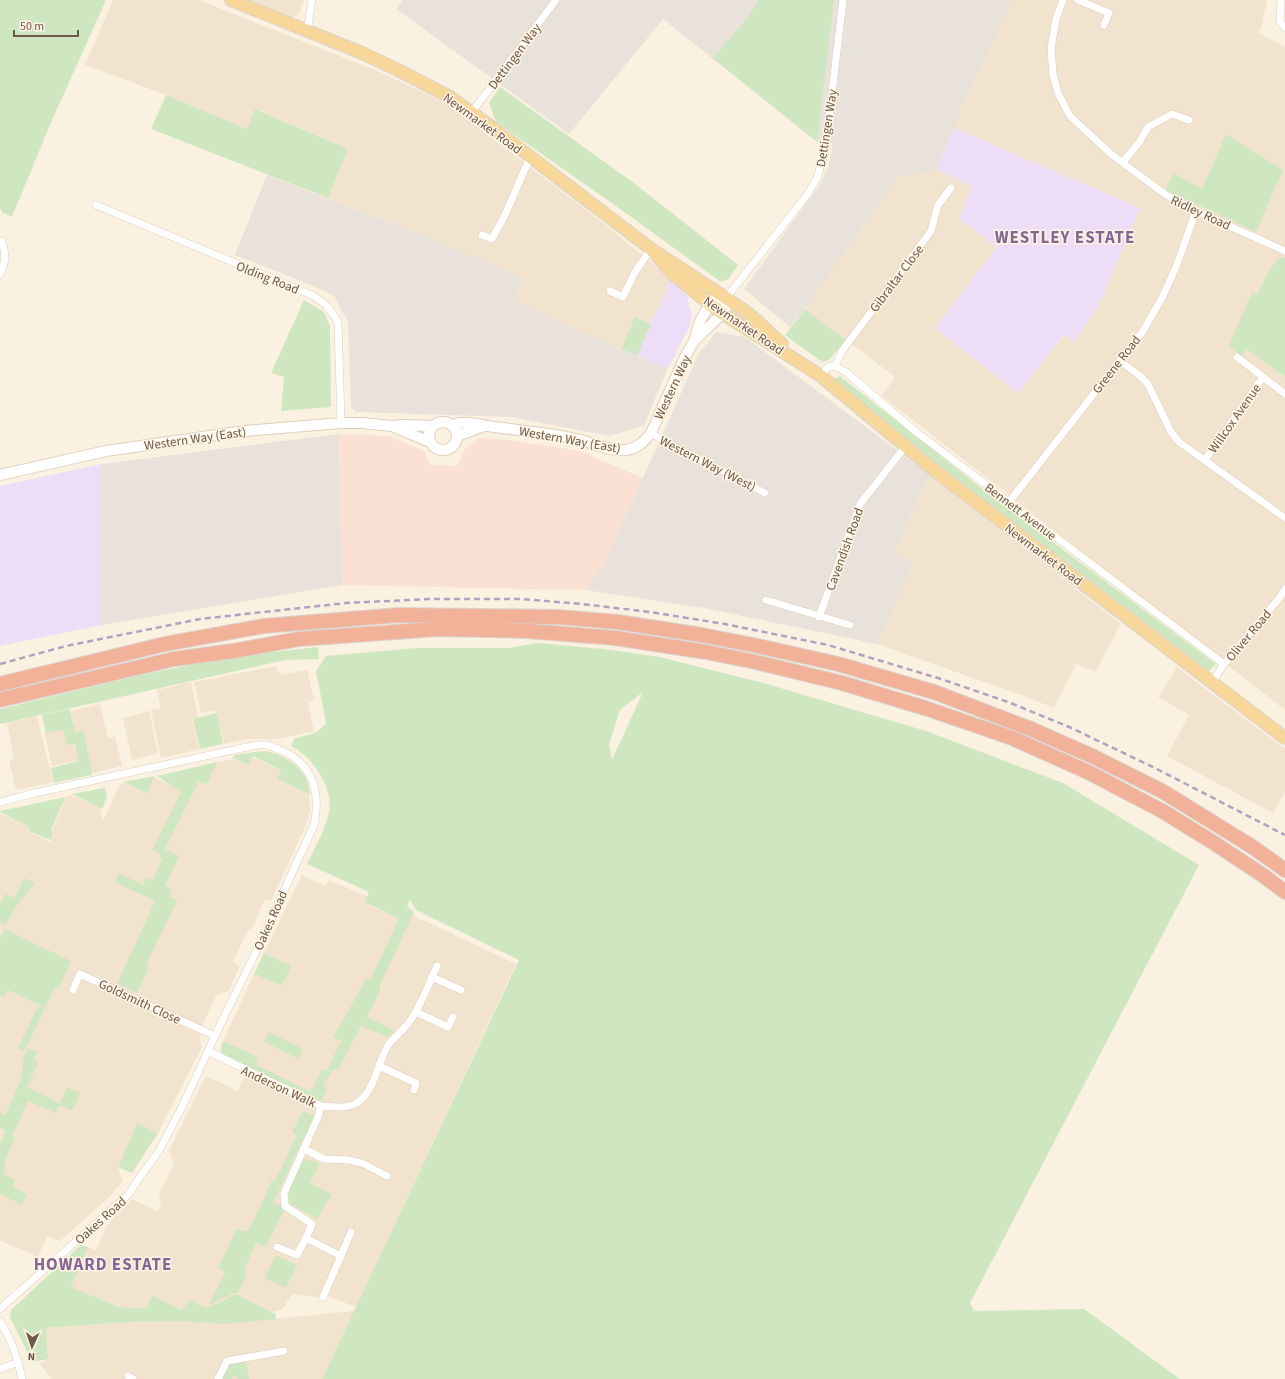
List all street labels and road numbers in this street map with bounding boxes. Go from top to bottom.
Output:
street label: Dettingen Way [484,20,546,93]
street label: Dettingen Way [812,88,842,168]
street label: Newmarket Road [439,89,526,159]
street label: Ridley Road [1168,191,1233,235]
street label: Gibraltar Close [866,241,928,316]
street label: Olding Road [233,257,302,299]
street label: Newmarket Road [700,292,787,359]
street label: Greene Road [1088,332,1145,397]
street label: Western Way [650,352,696,423]
street label: Willcox Avenue [1204,380,1265,457]
street label: Western Way (East) [518,422,622,458]
street label: Western Way (East) [143,423,247,455]
street label: Western Way (West) [656,432,759,496]
street label: Bennett Avenue [981,479,1060,545]
street label: Cavendish Road [822,505,868,593]
street label: Newmarket Road [1001,519,1086,590]
street label: Oliver Road [1222,606,1276,665]
street label: Oakes Road [250,888,292,953]
street label: Goldsmith Close [96,975,184,1029]
street label: Anderson Walk [238,1062,320,1112]
street label: Oakes Road [71,1193,130,1249]

